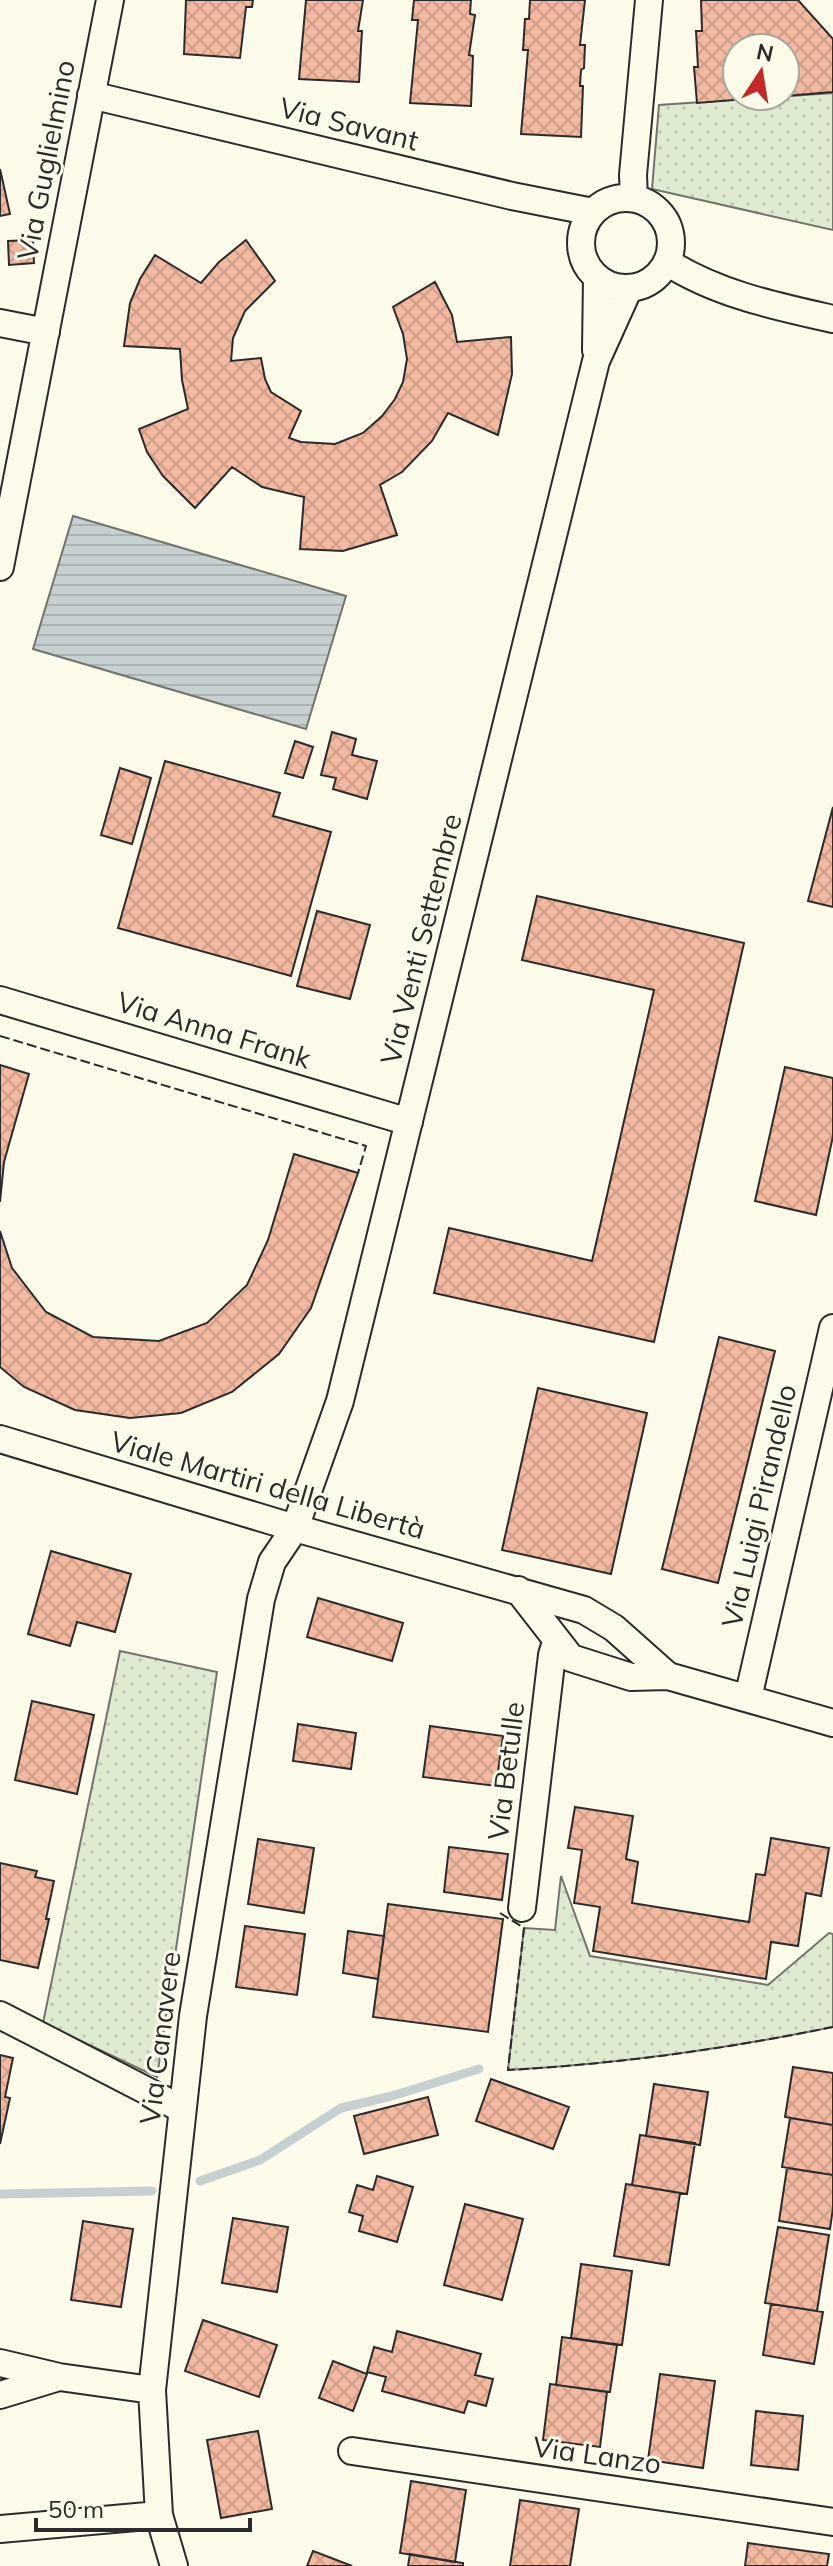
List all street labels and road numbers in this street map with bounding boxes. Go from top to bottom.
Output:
street label: Via Guglielmino [9,57,82,263]
street label: Via Savant [276,89,422,158]
street label: Via Venti Settembre [372,810,469,1068]
street label: Via Anna Frank [113,983,316,1076]
street label: Via Luigi Pirandello [714,1381,804,1631]
street label: Viale Martiri della Libertà [107,1423,429,1546]
street label: Via Betulle [480,1700,531,1842]
street label: Via Canavere [132,1949,187,2126]
street label: Via Lanzo [531,2428,663,2481]

